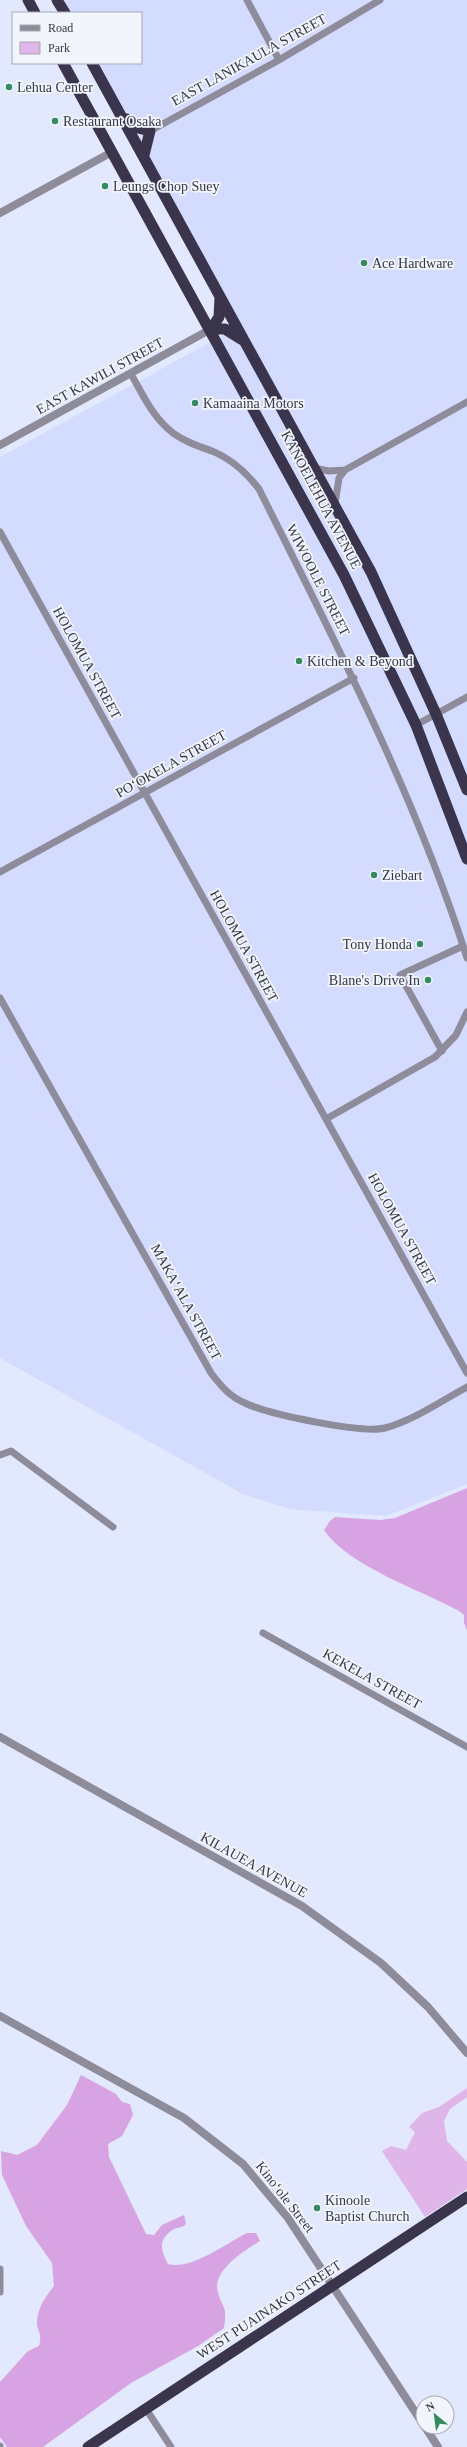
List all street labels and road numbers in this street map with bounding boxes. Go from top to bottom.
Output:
street label: EAST LANIKAULA STREET [169,11,329,109]
street label: EAST KAWILI STREET [34,334,167,417]
street label: KANOELEHUA AVENUE [278,428,364,572]
street label: WIWOOLE STREET [283,522,353,639]
street label: HOLOMUA STREET [50,604,124,722]
street label: PO‘OKELA STREET [113,727,229,801]
street label: HOLOMUA STREET [207,887,281,1005]
street label: HOLOMUA STREET [365,1170,439,1288]
street label: MAKA‘ALA STREET [148,1241,224,1363]
street label: KEKELA STREET [320,1646,424,1712]
street label: KILAUEA AVENUE [198,1829,310,1901]
street label: Kinoʻole Street [253,2159,317,2236]
street label: WEST PUAINAKO STREET [194,2257,344,2362]

